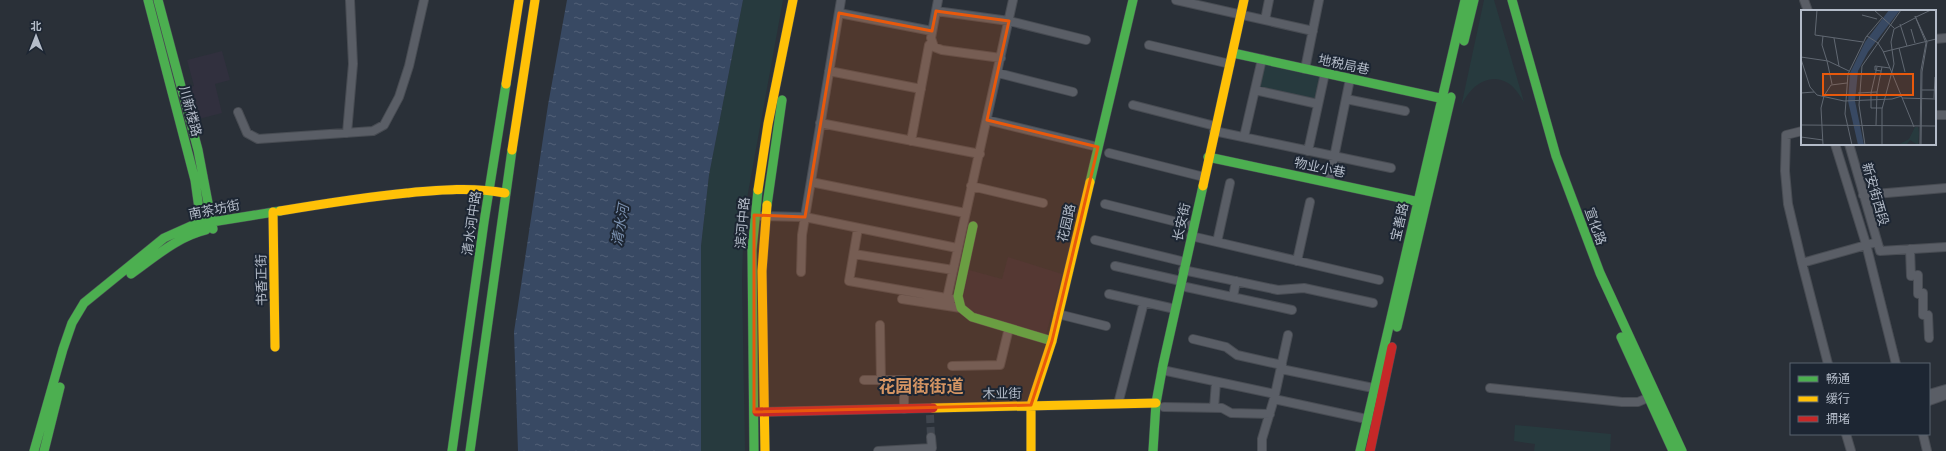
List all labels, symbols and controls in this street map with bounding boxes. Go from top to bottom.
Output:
inset map [1801,10,1936,145]
north arrow [16,16,56,56]
text: 北 [31,20,42,33]
street label: 地税局巷 [1317,52,1371,77]
street label: 川新楼路 [177,84,204,138]
street label: 物业小巷 [1293,155,1347,180]
street label: 新安街西段 [1859,161,1892,227]
street label: 清水河中路 [460,190,483,256]
street label: 滨河中路 [733,196,752,250]
street label: 南茶坊街 [187,197,241,222]
water label: 清水河 [608,200,632,247]
street label: 长安街 [1170,201,1193,243]
street label: 宝善路 [1388,201,1411,243]
street label: 花园路 [1055,202,1078,244]
street label: 宣化路 [1582,205,1609,247]
street label: 书香正街 [254,254,269,306]
legend [1790,363,1930,435]
text: 畅通 [1826,372,1850,386]
district label: 花园街街道 [879,376,964,396]
street label: 木业街 [982,386,1022,401]
text: 缓行 [1826,392,1850,406]
text: 拥堵 [1826,412,1850,426]

